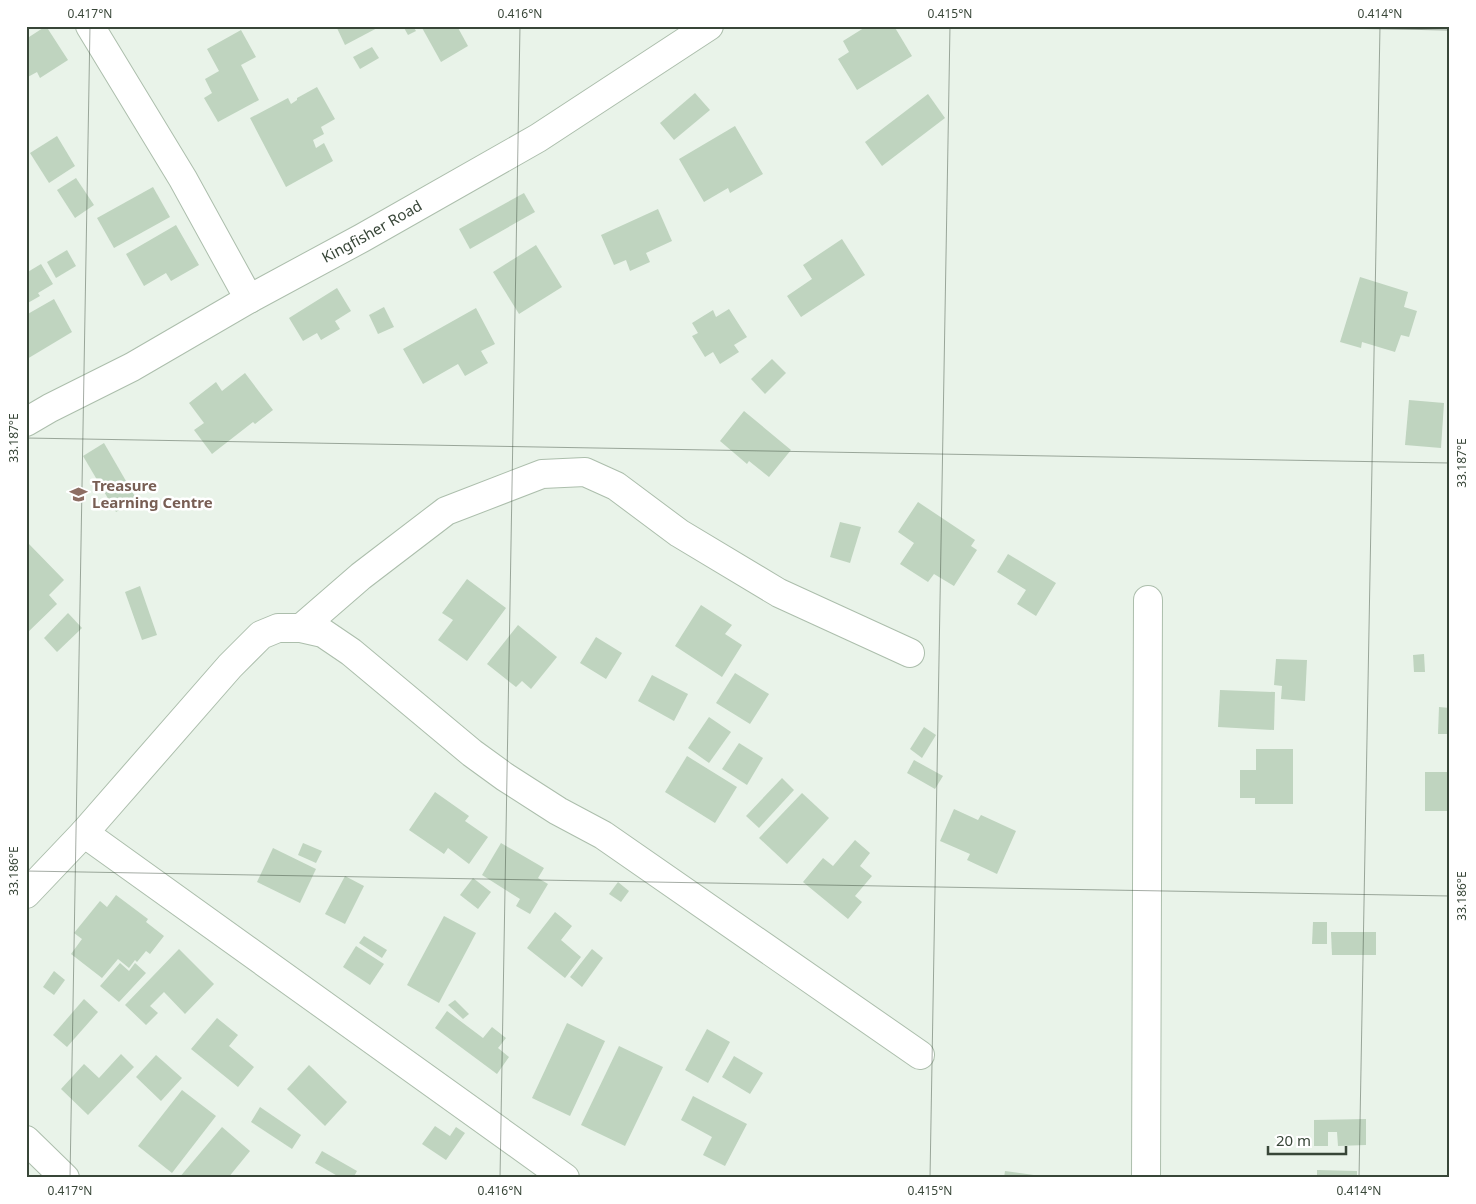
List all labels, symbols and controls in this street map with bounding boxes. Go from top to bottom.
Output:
text: 0.417°N [68,5,112,22]
text: 0.416°N [498,5,542,22]
text: 0.415°N [928,5,972,22]
text: 0.414°N [1358,5,1402,22]
street label: Kingfisher Road [318,195,425,267]
text: 33.187°E [5,413,22,463]
text: 33.187°E [1453,438,1470,488]
place label: Treasure Learning Centre [92,475,213,512]
school or university icon: Treasure Learning Centre [68,485,88,505]
text: 33.186°E [5,846,22,896]
text: 33.186°E [1453,871,1470,921]
scale bar [1268,1124,1346,1156]
text: 20 m [1276,1130,1311,1150]
text: 0.417°N [48,1182,92,1199]
text: 0.416°N [478,1182,522,1199]
text: 0.415°N [908,1182,952,1199]
text: 0.414°N [1337,1182,1381,1199]

